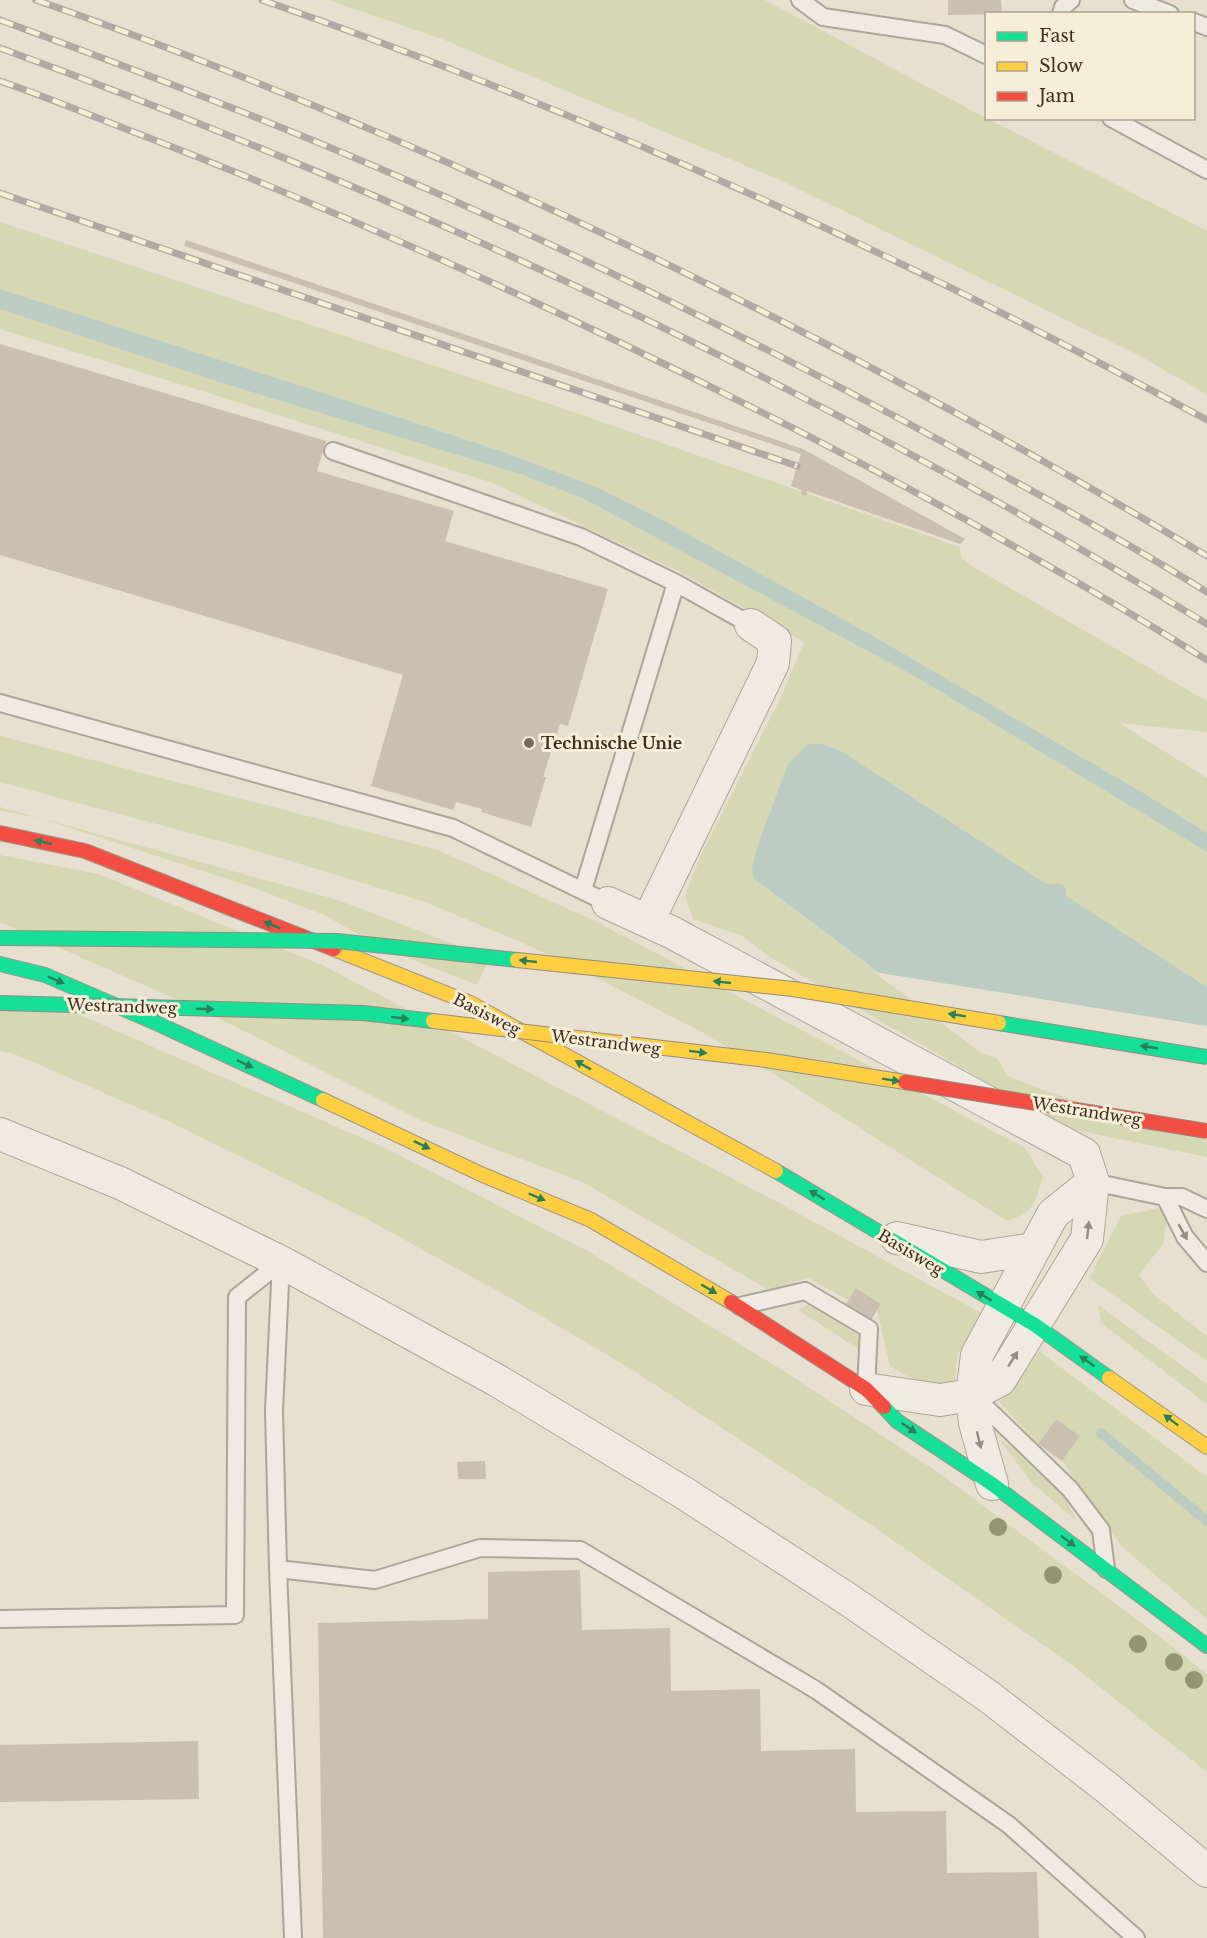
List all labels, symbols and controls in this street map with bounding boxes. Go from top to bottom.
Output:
legend [985,12,1195,120]
text: Fast [1039,25,1076,47]
text: Slow [1039,55,1084,77]
text: Jam [1037,85,1075,107]
place label: Technische Unie [541,733,682,753]
marker: Technische Unie [522,736,536,750]
one-way arrow [33,837,52,846]
one-way arrow [263,920,281,929]
one-way arrow [519,956,538,966]
one-way arrow [47,976,65,985]
one-way arrow [713,977,732,986]
street label: Basisweg [450,988,524,1040]
street label: Westrandweg [65,994,178,1018]
one-way arrow [196,1004,215,1013]
one-way arrow [947,1011,966,1020]
one-way arrow [391,1013,410,1022]
street label: Westrandweg [549,1025,662,1059]
one-way arrow [1140,1042,1159,1051]
one-way arrow [689,1048,708,1057]
one-way arrow [237,1059,255,1069]
one-way arrow [575,1060,592,1070]
one-way arrow [882,1076,901,1085]
street label: Westrandweg [1030,1092,1143,1130]
one-way arrow [414,1141,431,1150]
one-way arrow [809,1190,825,1201]
one-way arrow [529,1192,547,1202]
one-way arrow [1083,1220,1093,1239]
one-way arrow [1178,1224,1188,1241]
street label: Basisweg [875,1225,948,1280]
one-way arrow [701,1284,718,1294]
one-way arrow [976,1290,992,1301]
one-way arrow [1008,1351,1019,1368]
one-way arrow [1079,1355,1095,1367]
one-way arrow [1164,1415,1179,1427]
one-way arrow [901,1422,917,1433]
one-way arrow [974,1431,984,1449]
one-way arrow [1060,1535,1076,1547]

